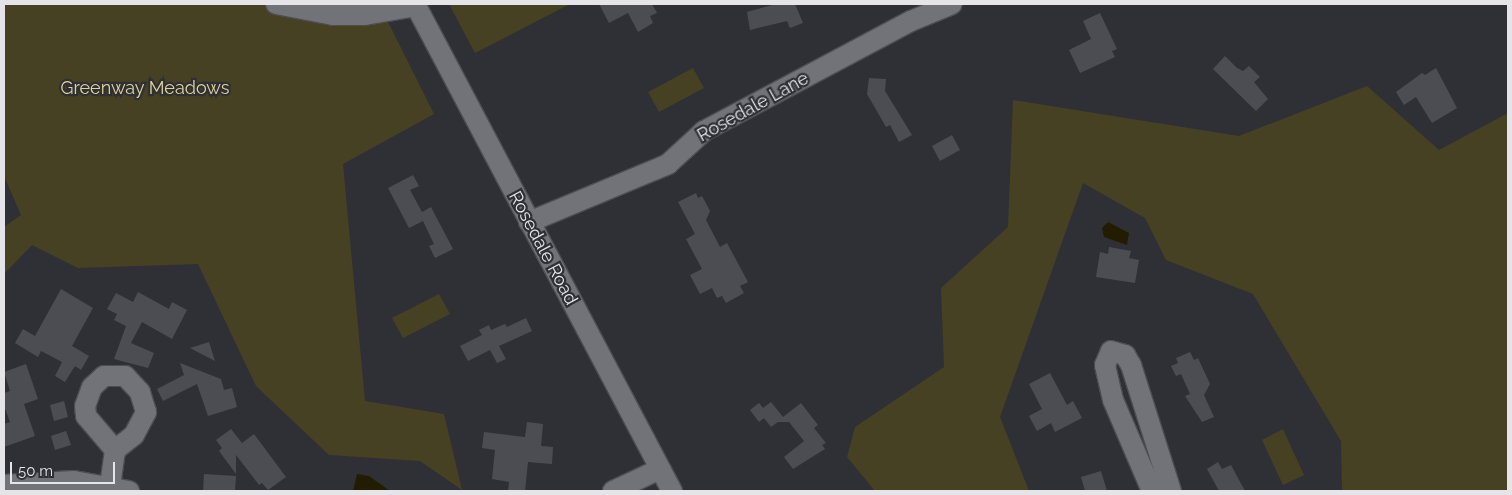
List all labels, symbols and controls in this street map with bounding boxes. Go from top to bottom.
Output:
street label: Rosedale Lane [694,68,812,146]
park label: Greenway Meadows [60,77,230,99]
street label: Rosedale Road [504,187,582,309]
scale bar [12,452,118,484]
text: 50 m [18,462,53,480]

